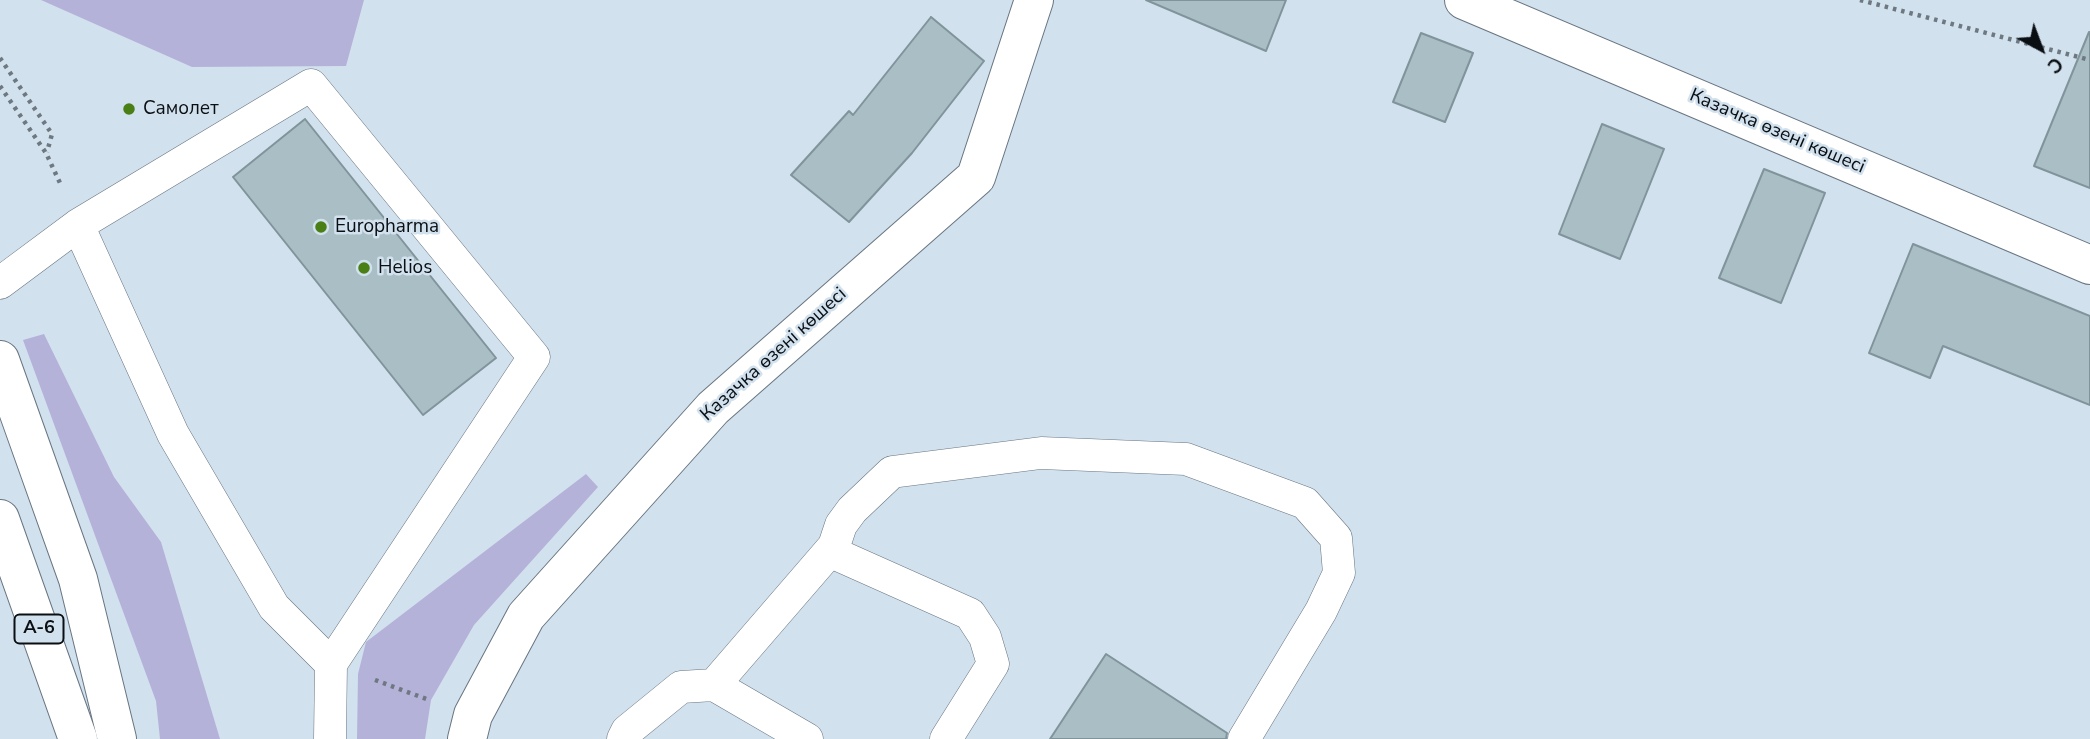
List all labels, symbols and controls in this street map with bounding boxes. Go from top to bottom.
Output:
north arrow [2006,14,2076,84]
text: С [2041,51,2068,79]
street label: Казачка өзені көшесі [1686,85,1868,179]
place label: Самолет [143,98,219,120]
marker: Самолет [121,101,137,117]
place label: Europharma [335,216,439,238]
marker: Europharma [313,219,329,235]
place label: Helios [378,257,432,279]
marker: Helios [356,260,372,276]
street label: Казачка өзені көшесі [696,283,852,427]
road number: A-6 [14,614,64,644]

